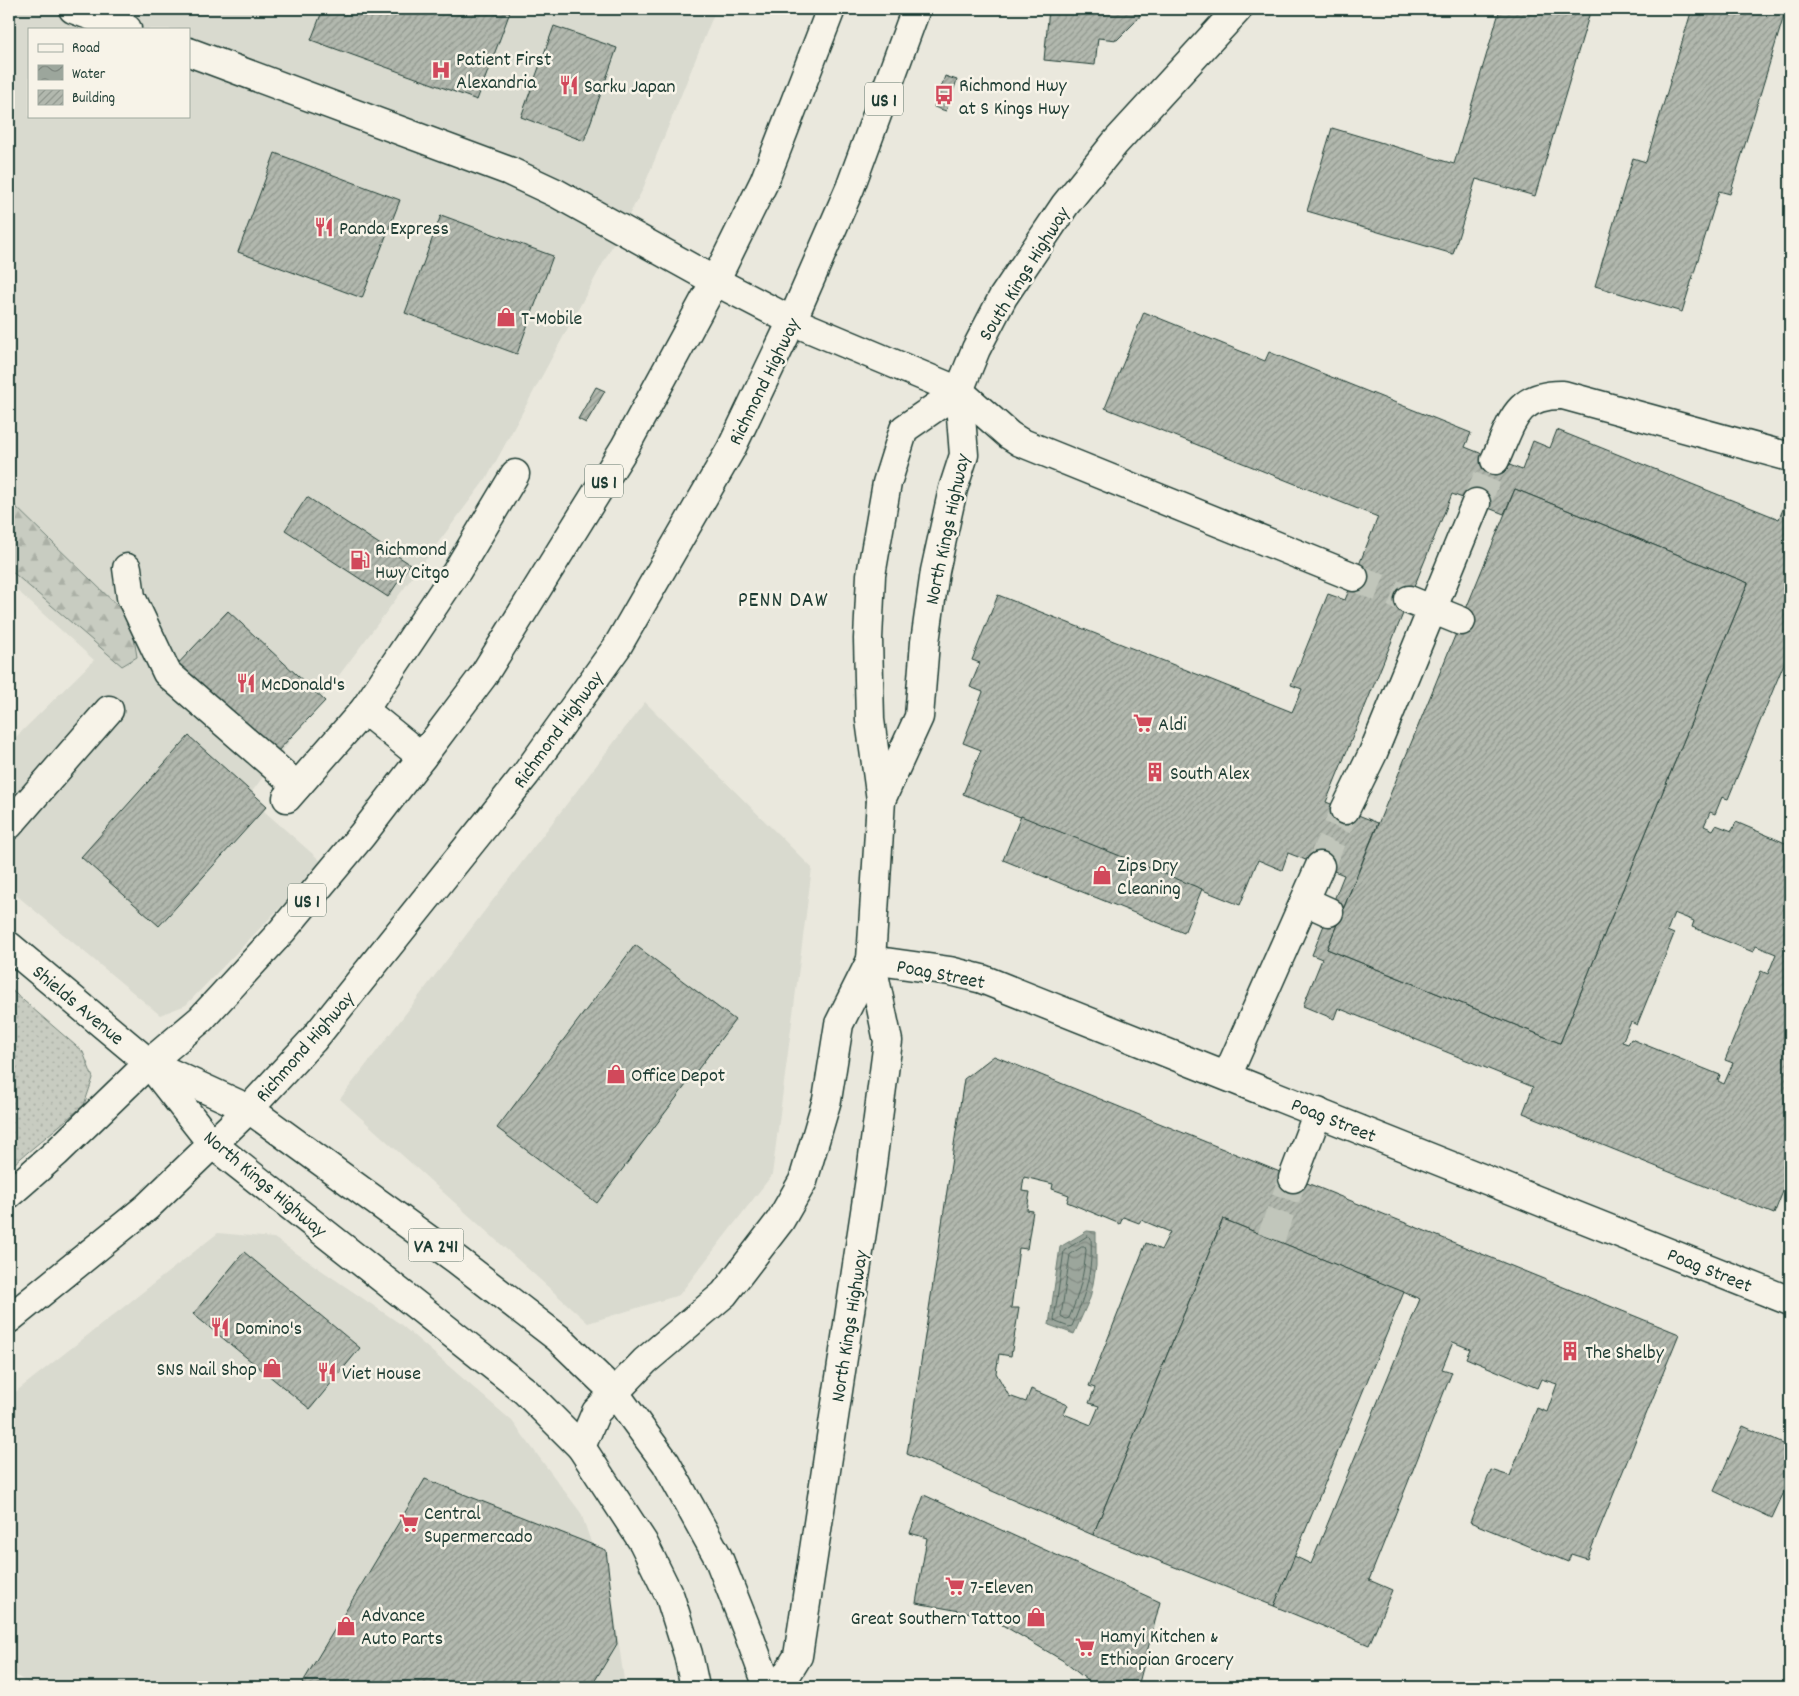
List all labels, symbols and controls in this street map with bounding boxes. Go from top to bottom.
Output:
legend [28,28,190,118]
text: Road [72,38,100,60]
place label: Patient First Alexandria [456,47,551,98]
hospital icon: Patient First Alexandria [430,59,452,81]
text: Water [72,64,106,86]
place label: Richmond Hwy at S Kings Hwy [959,73,1070,124]
restaurant icon: Sarku Japan [558,74,580,96]
place label: Sarku Japan [584,74,676,102]
road number: US 1 [865,82,903,116]
bus stop icon: Richmond Hwy at S Kings Hwy [933,84,955,106]
text: Building [72,88,115,110]
street label: South Kings Highway [973,201,1079,347]
restaurant icon: Panda Express [313,216,335,238]
place label: Panda Express [339,216,449,244]
shop icon: T-Mobile [495,306,517,328]
place label: T-Mobile [521,306,583,334]
street label: Richmond Highway [723,313,809,451]
street label: North Kings Highway [919,451,979,608]
road number: US 1 [585,464,623,498]
place label: Richmond Hwy Citgo [375,537,449,588]
fuel station icon: Richmond Hwy Citgo [349,549,371,571]
district label: PENN DAW [738,586,828,617]
street label: Richmond Highway [507,666,612,795]
restaurant icon: McDonald's [235,672,257,694]
place label: McDonald's [261,672,345,700]
supermarket icon: Aldi [1132,712,1154,734]
place label: Aldi [1158,712,1187,740]
building icon: South Alex [1144,761,1166,783]
place label: South Alex [1170,761,1250,789]
place label: Zips Dry Cleaning [1117,853,1181,904]
shop icon: Zips Dry Cleaning [1091,864,1113,886]
road number: US 1 [288,884,326,916]
street label: Poag Street [894,954,987,998]
street label: Shields Avenue [25,959,129,1053]
street label: Richmond Highway [250,986,363,1109]
shop icon: Office Depot [605,1063,627,1085]
place label: Office Depot [631,1063,725,1091]
street label: Poag Street [1286,1092,1380,1151]
street label: North Kings Highway [196,1125,333,1246]
road number: VA 241 [408,1228,464,1262]
street label: Poag Street [1662,1242,1756,1301]
street label: North Kings Highway [825,1248,877,1404]
restaurant icon: Domino's [209,1316,231,1338]
place label: Domino's [235,1316,302,1344]
building icon: The Shelby [1559,1340,1581,1362]
place label: The Shelby [1585,1340,1665,1368]
place label: SNS Nail Shop [157,1357,257,1385]
shop icon: SNS Nail Shop [261,1357,283,1379]
restaurant icon: Viet House [316,1361,338,1383]
place label: Viet House [342,1361,421,1389]
place label: Central Supermercado [424,1501,533,1552]
supermarket icon: Central Supermercado [398,1512,420,1534]
supermarket icon: 7-Eleven [944,1575,966,1597]
place label: 7-Eleven [970,1575,1034,1603]
place label: Advance Auto Parts [361,1603,443,1654]
place label: Great Southern Tattoo [850,1606,1021,1634]
shop icon: Great Southern Tattoo [1025,1606,1047,1628]
shop icon: Advance Auto Parts [335,1615,357,1637]
place label: Hamyi Kitchen & Ethiopian Grocery [1100,1624,1234,1675]
supermarket icon: Hamyi Kitchen & Ethiopian Grocery [1074,1636,1096,1658]

